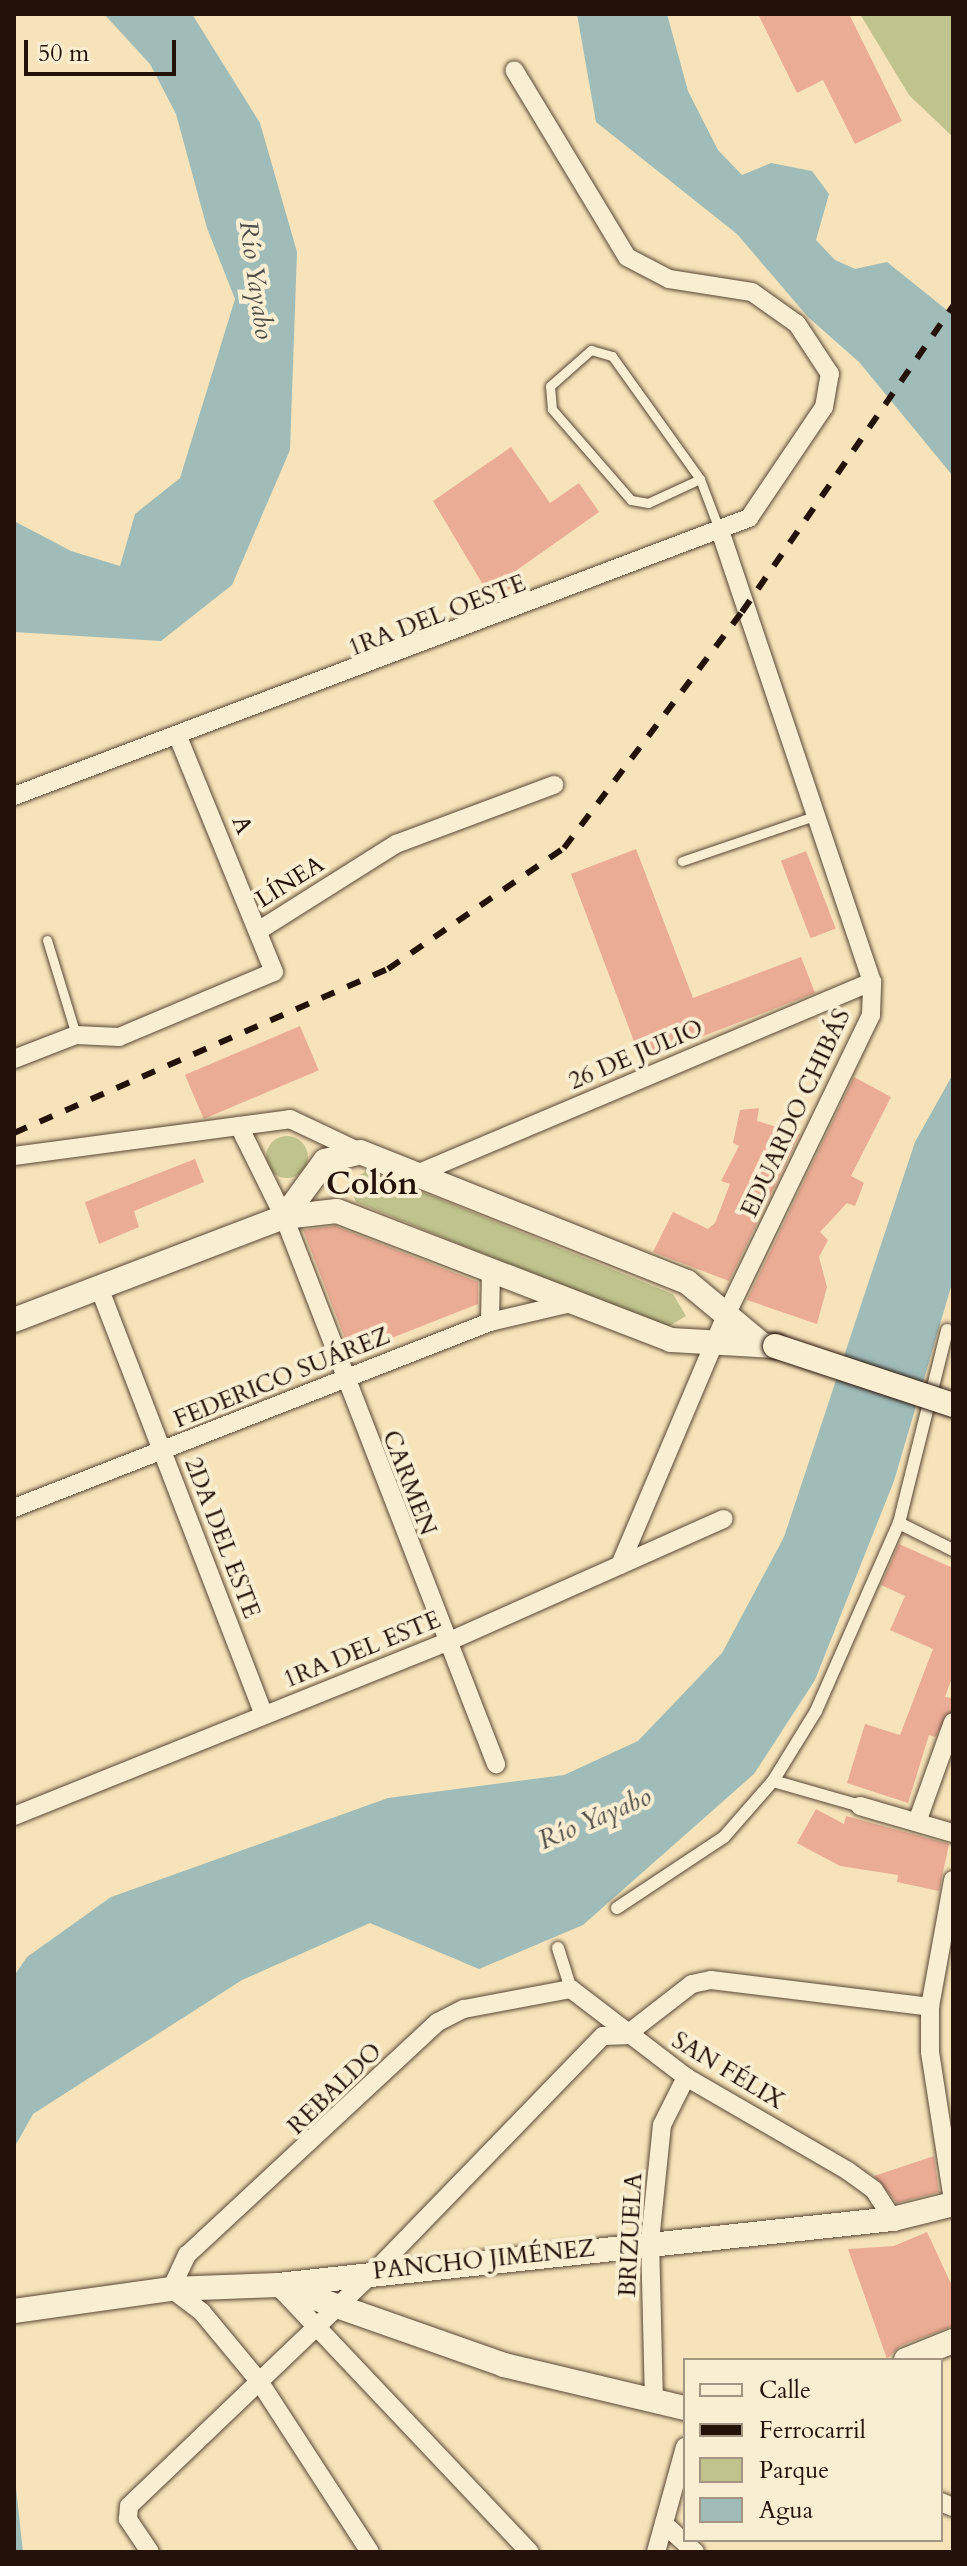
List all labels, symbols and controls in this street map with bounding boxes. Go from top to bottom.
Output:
scale bar [28,24,180,74]
text: 50 m [38,37,89,70]
water label: Río Yayabo [232,219,280,341]
street label: 1RA DEL OESTE [344,569,530,663]
street label: A [225,812,259,838]
street label: LÍNEA [251,850,329,914]
street label: EDUARDO CHIBÁS [735,1004,857,1222]
street label: 26 DE JULIO [565,1014,707,1096]
district label: Colón [326,1165,418,1203]
street label: FEDERICO SUÁREZ [170,1321,394,1435]
street label: CARMEN [376,1427,442,1539]
street label: 2DA DEL ESTE [178,1454,266,1622]
street label: 1RA DEL ESTE [279,1605,445,1695]
water label: Río Yayabo [534,1781,656,1857]
street label: SAN FÉLIX [667,2026,789,2116]
street label: REBALDO [282,2037,388,2141]
street label: BRIZUELA [613,2172,649,2298]
street label: PANCHO JIMÉNEZ [371,2234,597,2286]
legend [683,2358,943,2542]
text: Calle [759,2374,811,2407]
text: Ferrocarril [759,2414,866,2447]
text: Parque [759,2454,829,2487]
text: Agua [759,2494,813,2527]

